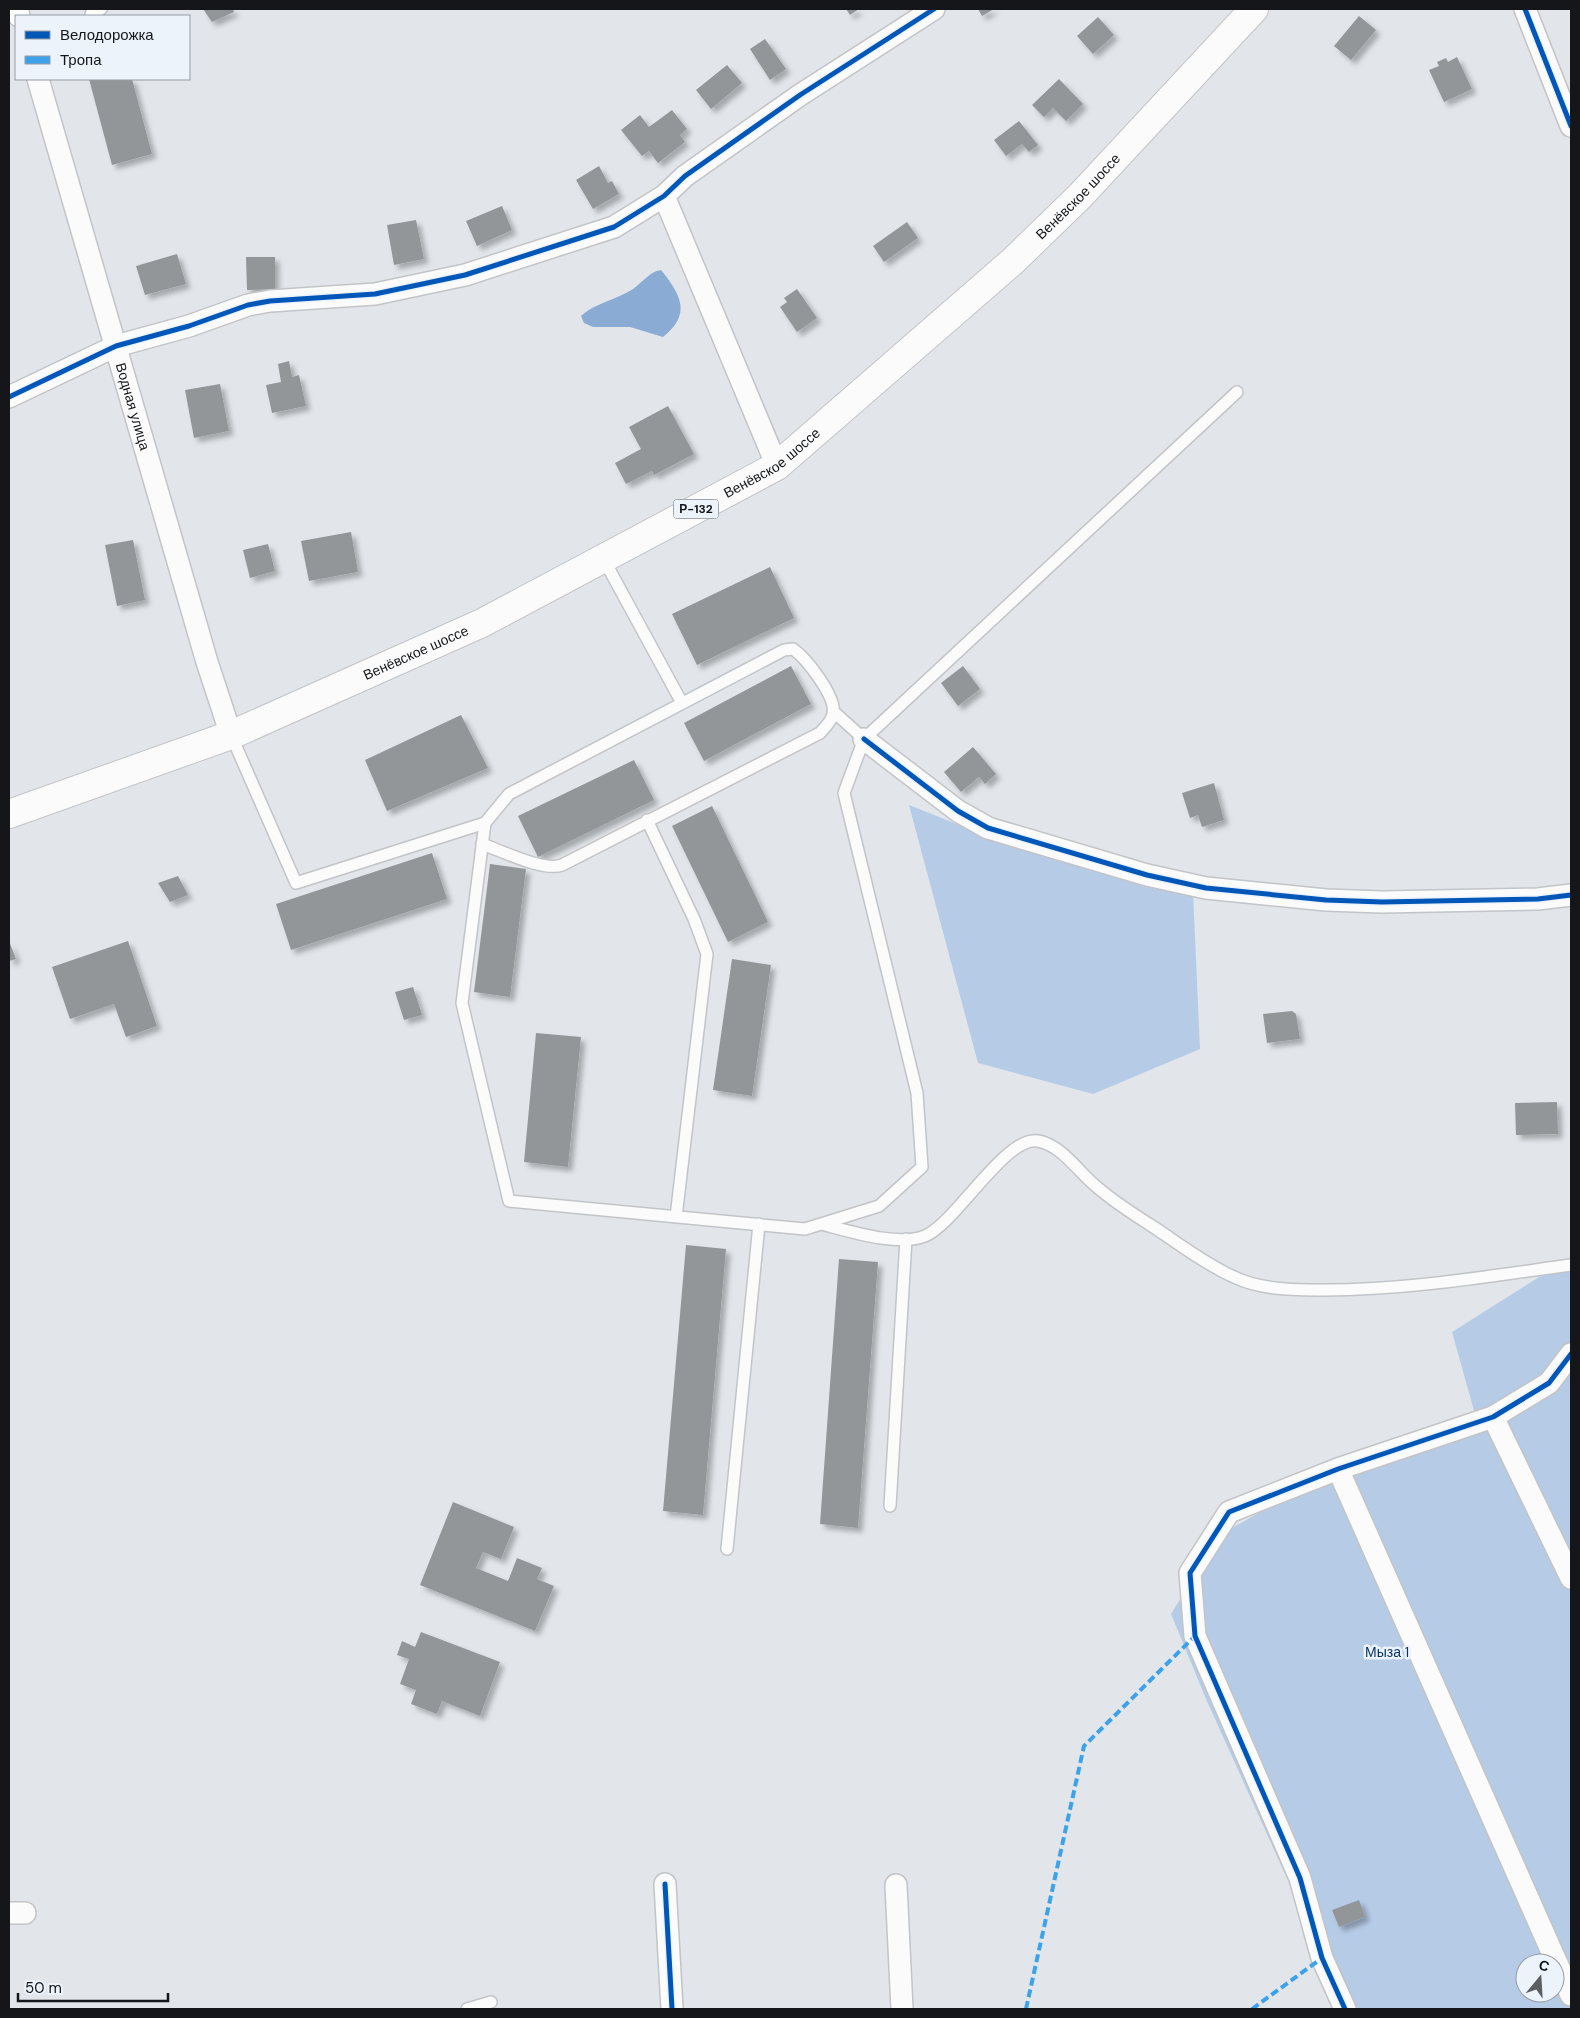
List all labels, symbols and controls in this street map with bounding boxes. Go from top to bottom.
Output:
legend [15,15,190,80]
text: Велодорожка [60,25,154,45]
text: Тропа [60,50,102,70]
street label: Венёвское шоссе [1032,149,1124,243]
street label: Водная улица [112,361,154,453]
street label: Венёвское шоссе [720,424,824,502]
road number: Р-132 [674,499,718,518]
street label: Венёвское шоссе [360,621,471,684]
park label: Мыза 1 [1365,1643,1409,1661]
north arrow [1515,1953,1565,2003]
text: С [1536,1956,1552,1976]
scale bar [18,1970,168,2002]
text: 50 m [25,1978,62,1998]

